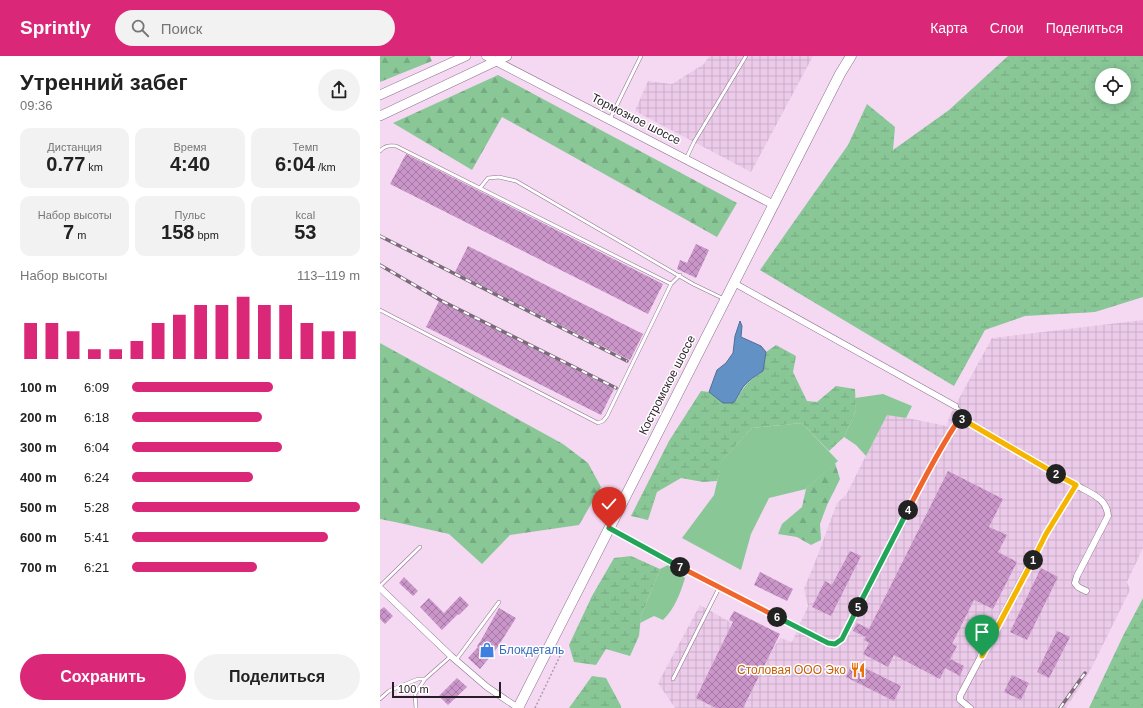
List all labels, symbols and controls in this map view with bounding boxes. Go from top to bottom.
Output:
search box [115,10,395,46]
text: Sprintly [20,17,91,38]
icon: search [129,17,151,39]
text: Поиск [161,20,202,37]
text: Карта [930,20,968,36]
text: Слои [990,20,1024,36]
text: Поделиться [1046,20,1123,36]
map controls [1095,68,1131,104]
button: locate [1095,68,1131,104]
button: share [318,69,360,111]
text: Утренний забег [20,70,188,95]
street label: Тормозное шоссе [589,90,683,148]
text: 09:36 [20,98,53,113]
text: Дистанция [47,141,102,153]
text: Время [173,141,207,153]
text: Темп [292,141,318,153]
text: 0.77 [46,153,85,175]
text: 4:40 [170,153,210,175]
text: 6:04 [275,153,315,175]
text: km [85,161,103,173]
text: /km [315,161,336,173]
text: Набор высоты [38,209,112,221]
text: Пульс [175,209,205,221]
text: kcal [296,209,315,221]
text: 7 [63,221,74,243]
text: 158 [161,221,194,243]
text: 53 [294,221,316,243]
text: m [74,229,86,241]
text: bpm [194,229,219,241]
text: Набор высоты [20,268,107,283]
text: 113–119 m [297,268,360,283]
street label: Костромское шоссе [636,333,698,437]
text: 100 m [20,380,57,395]
text: 6:09 [84,380,109,395]
pin: 3 [952,409,972,429]
text: 200 m [20,410,57,425]
text: 6:18 [84,410,109,425]
text: 3 [959,413,965,425]
text: 300 m [20,440,57,455]
text: 6:04 [84,440,109,455]
pin: 2 [1046,464,1066,484]
text: 2 [1053,468,1059,480]
text: 400 m [20,470,57,485]
text: 6:24 [84,470,109,485]
pin [592,487,626,528]
icon: check [598,493,620,515]
text: 500 m [20,500,57,515]
text: 5:28 [84,500,109,515]
pin: 4 [898,500,918,520]
text: 4 [905,504,911,516]
text: 600 m [20,530,57,545]
text: 5:41 [84,530,109,545]
pin: 1 [1023,550,1043,570]
text: 1 [1030,554,1036,566]
pin: 7 [670,557,690,577]
text: 700 m [20,560,57,575]
text: 6:21 [84,560,109,575]
text: 7 [677,561,683,573]
pin: 5 [848,597,868,617]
text: 5 [855,601,861,613]
pin: 6 [767,607,787,627]
text: 6 [774,611,780,623]
pin [965,615,999,656]
icon: arrive [971,621,993,643]
shop icon: Блокдеталь [478,641,496,659]
place label: Блокдеталь [499,643,564,657]
button: Сохранить [20,654,186,700]
button: Поделиться [194,654,360,700]
restaurant icon: Столовая ООО Эко [849,661,867,679]
place label: Столовая ООО Эко [737,663,846,677]
scale bar [392,680,501,699]
text: 100 m [398,683,429,695]

